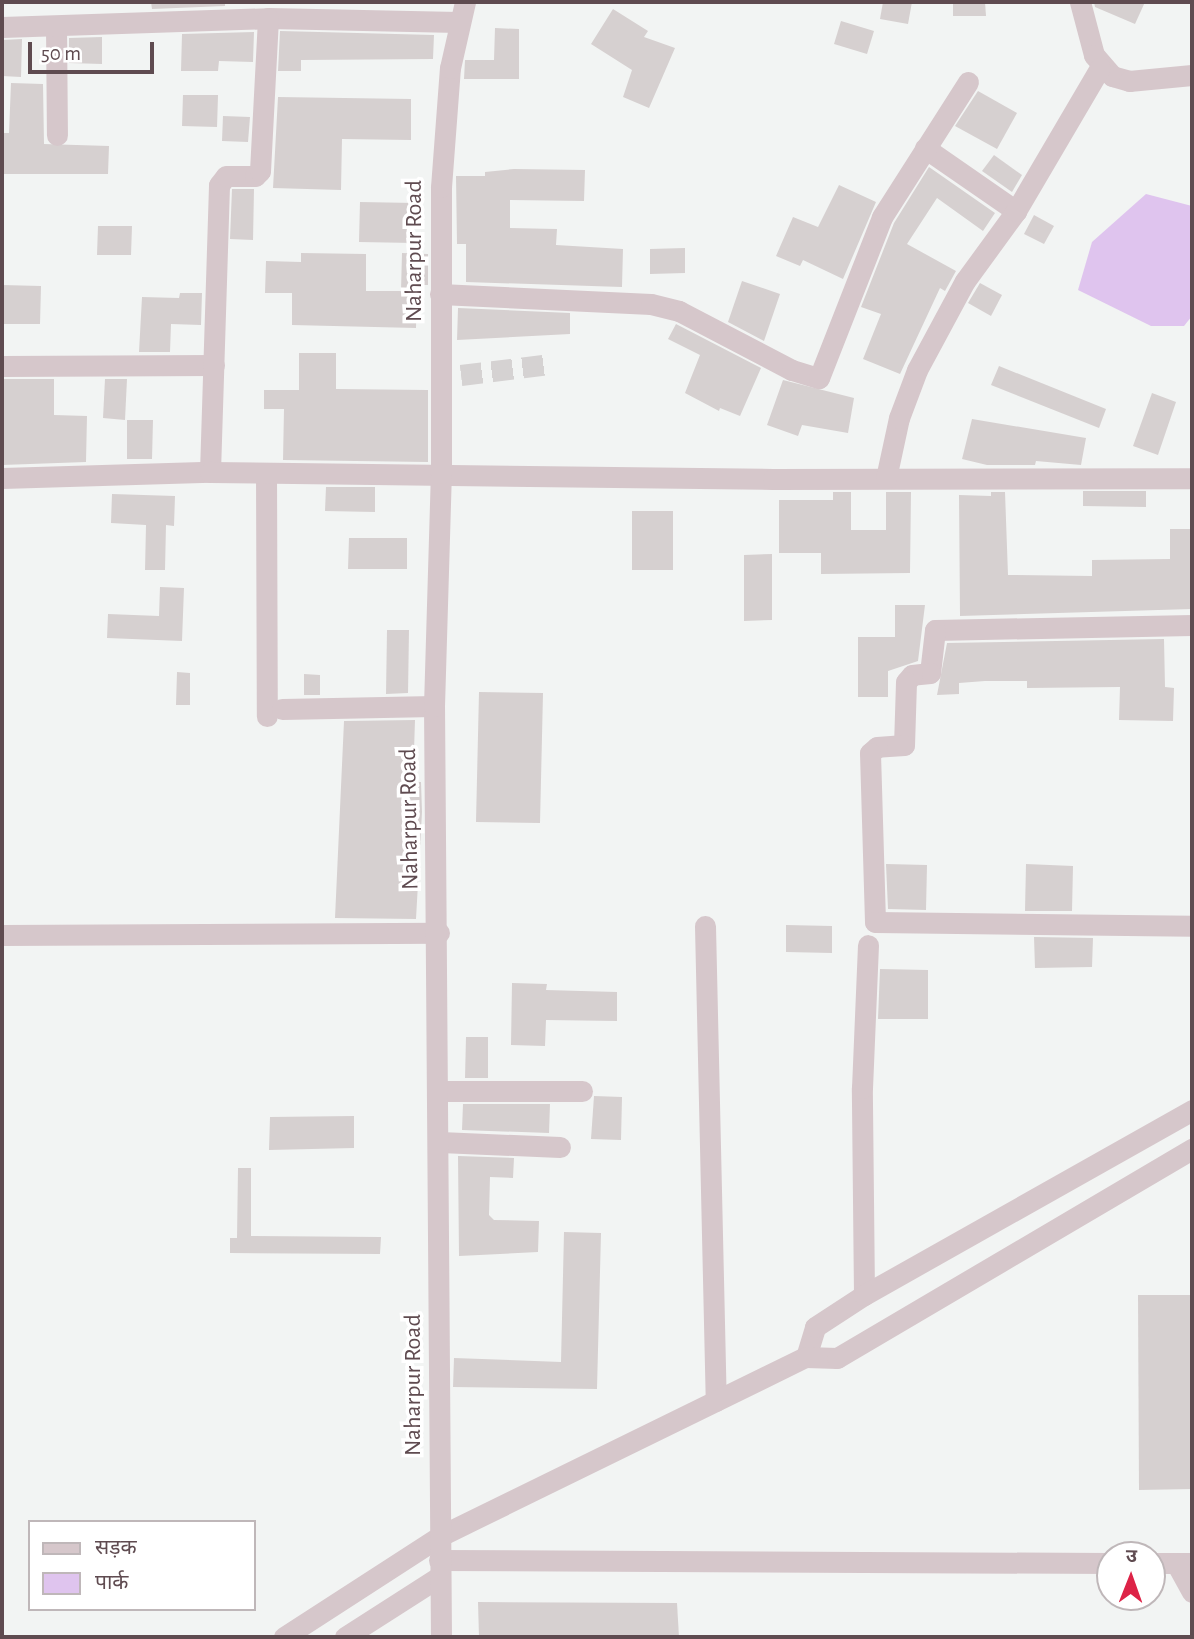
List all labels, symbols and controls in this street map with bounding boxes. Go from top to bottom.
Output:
scale bar [32,28,158,72]
text: 50 m [41,43,81,64]
street label: Naharpur Road [401,180,429,322]
street label: Naharpur Road [394,748,426,890]
street label: Naharpur Road [400,1314,428,1456]
legend [28,1520,256,1611]
text: सड़क [95,1537,137,1558]
north arrow [1096,1541,1166,1611]
text: उ [1126,1547,1137,1566]
text: पार्क [95,1572,129,1593]

